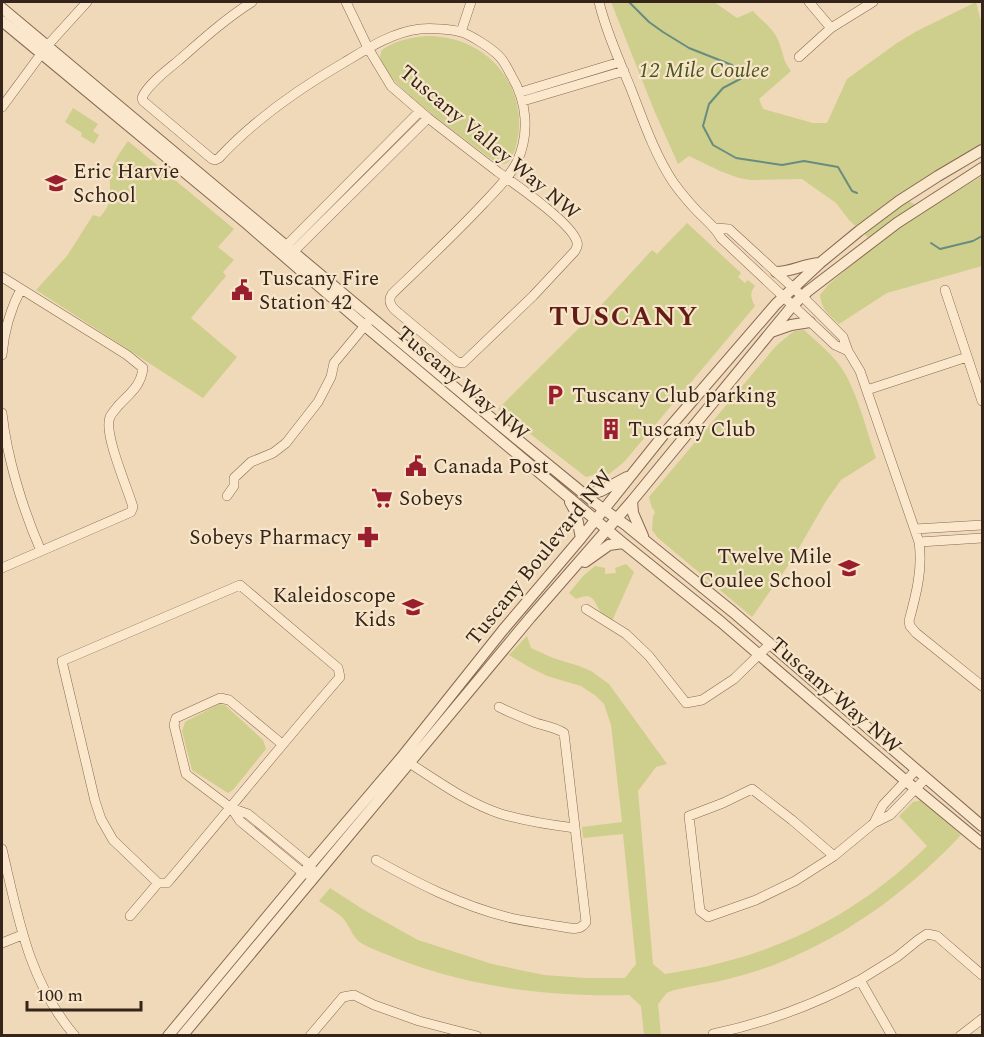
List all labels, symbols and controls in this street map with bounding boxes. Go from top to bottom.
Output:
park label: 12 Mile Coulee [639,55,769,87]
street label: Tuscany Valley Way NW [392,57,587,228]
place label: Eric Harvie School [73,156,179,212]
school or university icon: Eric Harvie School [44,171,68,195]
place label: Tuscany Fire Station 42 [259,263,379,319]
public building icon: Tuscany Fire Station 42 [230,278,254,302]
district label: TUSCANY [549,296,699,338]
street label: Tuscany Way NW [389,318,536,449]
place label: Tuscany Club parking [572,380,777,412]
parking icon: Tuscany Club parking [543,383,567,407]
place label: Tuscany Club [628,414,755,446]
building icon: Tuscany Club [599,417,623,441]
place label: Canada Post [433,451,549,483]
public building icon: Canada Post [404,454,428,478]
street label: Tuscany Boulevard NW [458,462,621,653]
place label: Sobeys [399,483,463,515]
supermarket icon: Sobeys [370,486,394,510]
place label: Sobeys Pharmacy [189,522,352,554]
pharmacy icon: Sobeys Pharmacy [356,525,380,549]
place label: Twelve Mile Coulee School [699,541,832,597]
school or university icon: Twelve Mile Coulee School [837,556,861,580]
place label: Kaleidoscope Kids [273,580,396,636]
school or university icon: Kaleidoscope Kids [401,595,425,619]
street label: Tuscany Way NW [762,629,909,762]
scale bar [27,974,141,1012]
text: 100 m [36,982,83,1009]

